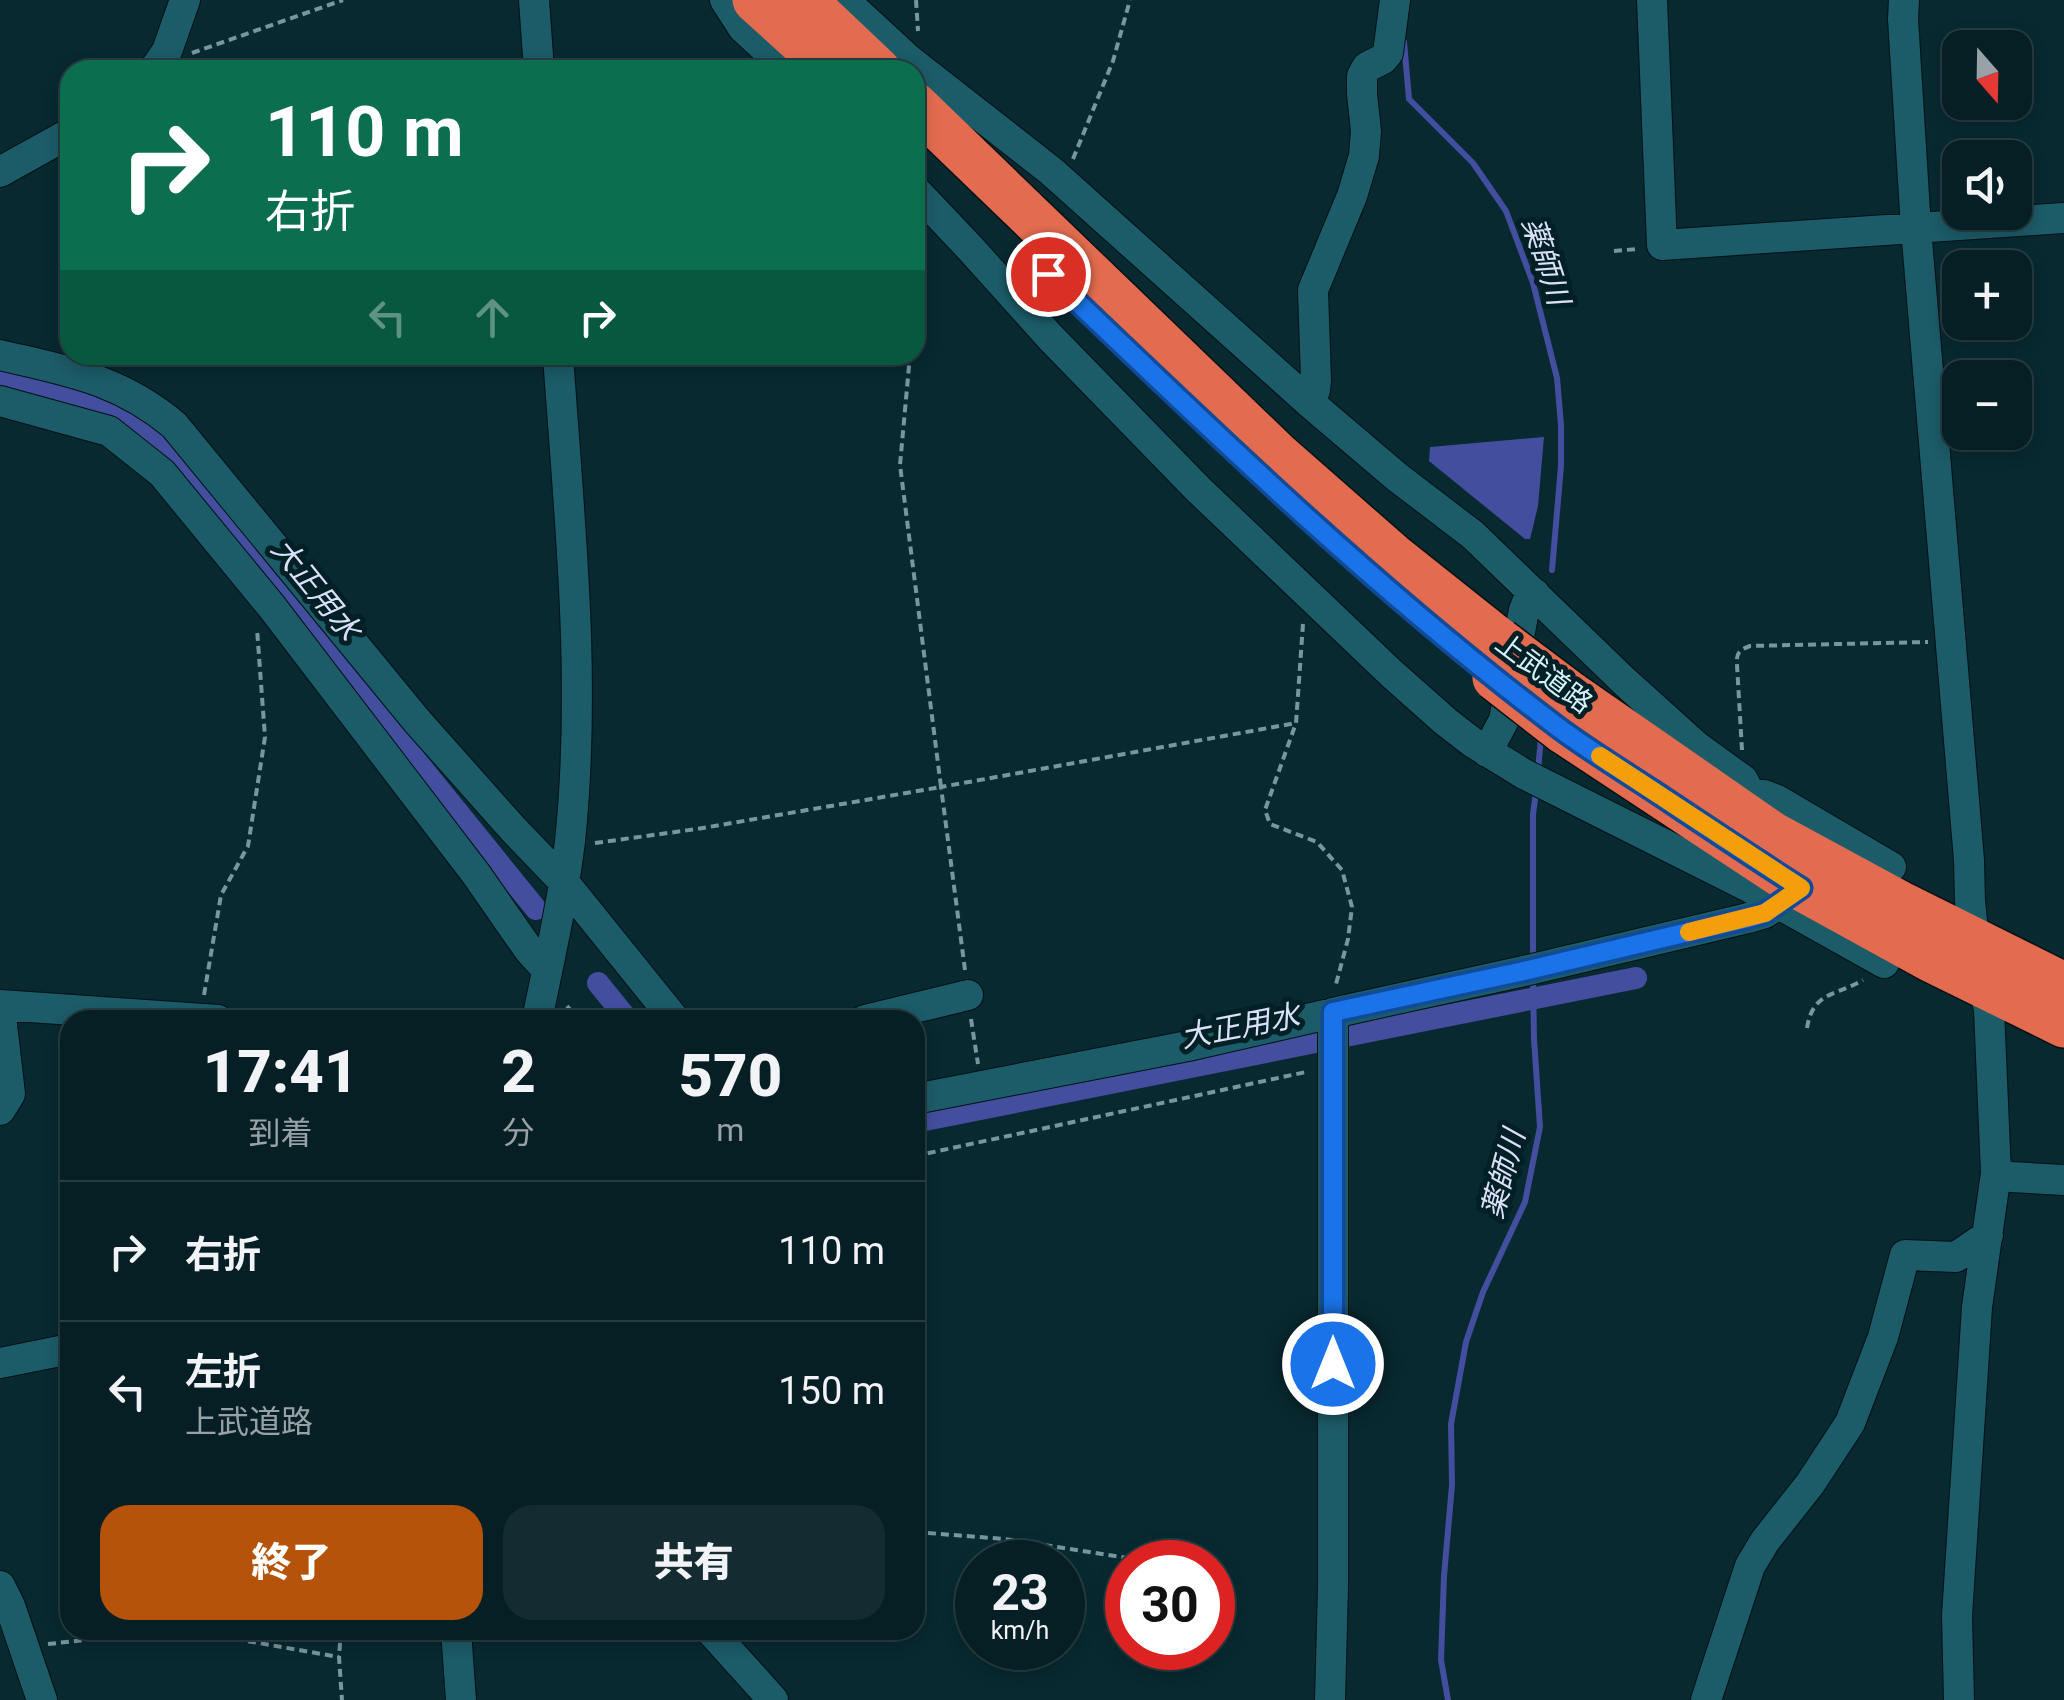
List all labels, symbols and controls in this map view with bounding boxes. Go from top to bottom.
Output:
north arrow [1942,30,2032,120]
map controls [1942,30,2032,450]
text: 110 m [265,91,464,173]
icon: right [100,100,230,230]
button: sound [1942,140,2032,230]
text: 右折 [265,185,355,238]
water label: 薬師川 [1515,213,1577,312]
pin [1006,232,1091,317]
icon: arrive [1021,247,1076,302]
button: + [1942,250,2032,340]
icon: left [360,290,415,345]
icon: ahead [465,290,520,345]
icon: right [570,290,625,345]
button: − [1942,360,2032,450]
water label: 大正用水 [265,531,369,649]
street label: 上武道路 [1489,626,1599,720]
water label: 大正用水 [1178,997,1305,1055]
text: 17:41 [203,1036,359,1107]
text: 2 [501,1036,536,1107]
text: 570 [678,1040,782,1111]
text: m [716,1111,744,1149]
text: 到着 [249,1114,313,1152]
text: 分 [503,1114,535,1152]
water label: 薬師川 [1474,1123,1532,1222]
icon: right [100,1224,155,1279]
text: 110 m [778,1229,885,1273]
text: 右折 [185,1233,261,1277]
position arrow [1281,1312,1385,1416]
text: 左折 [185,1350,261,1394]
icon: left [100,1364,155,1419]
text: 150 m [778,1369,885,1413]
text: 上武道路 [185,1403,313,1441]
button: 終了 [100,1505,483,1620]
button: 共有 [503,1505,885,1620]
speed limit sign: 30 [1105,1540,1235,1670]
text: 23 [991,1564,1049,1622]
text: km/h [991,1616,1049,1645]

